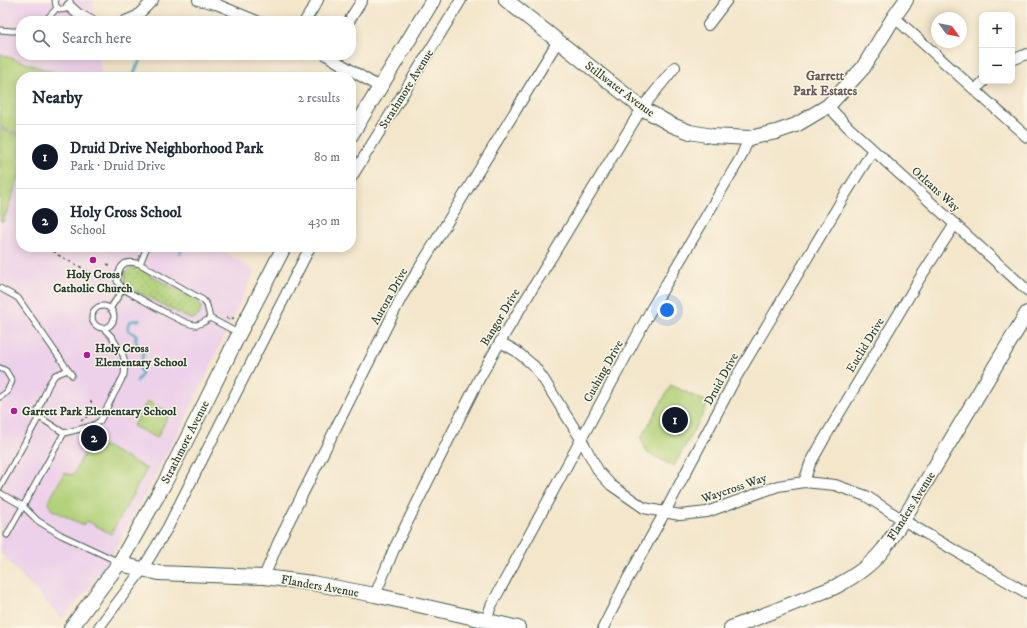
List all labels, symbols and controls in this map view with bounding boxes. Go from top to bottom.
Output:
north arrow [931,12,967,48]
map controls [979,12,1015,84]
button: + [979,12,1015,48]
search box [16,16,356,60]
icon: search [30,27,52,49]
text: Search here [62,29,131,48]
street label: Strathmore Avenue [376,47,437,132]
button: − [979,48,1015,84]
street label: Stillwater Avenue [582,58,658,121]
district label: Garrett Park Estates [793,68,858,99]
text: Nearby [32,87,82,109]
text: 2 results [298,90,340,106]
text: Druid Drive Neighborhood Park [70,139,263,158]
text: 1 [43,149,47,165]
text: 80 m [314,149,340,165]
text: Park · Druid Drive [70,158,165,174]
street label: Orleans Way [908,164,963,215]
text: Holy Cross School [70,203,181,222]
text: 2 [42,213,48,229]
text: 430 m [308,213,340,229]
text: School [70,222,106,238]
marker: Holy Cross Catholic Church [88,255,98,265]
street label: Aurora Drive [368,265,411,327]
place label: Holy Cross Catholic Church [53,267,133,296]
street label: Bangor Drive [477,286,523,349]
your location [657,300,677,320]
street label: Euclid Drive [843,315,888,375]
street label: Cushing Drive [580,338,627,405]
place label: Holy Cross Elementary School [95,341,187,370]
marker: Holy Cross Elementary School [82,350,92,360]
street label: Druid Drive [701,350,742,408]
street label: Strathmore Avenue [158,398,213,486]
place label: Garrett Park Elementary School [22,404,177,419]
pin: 1 [662,405,688,435]
marker: Garrett Park Elementary School [9,406,19,416]
pin: 2 [81,423,107,453]
street label: Flanders Avenue [884,469,939,544]
street label: Waycross Way [699,470,769,507]
street label: Flanders Avenue [280,572,360,601]

